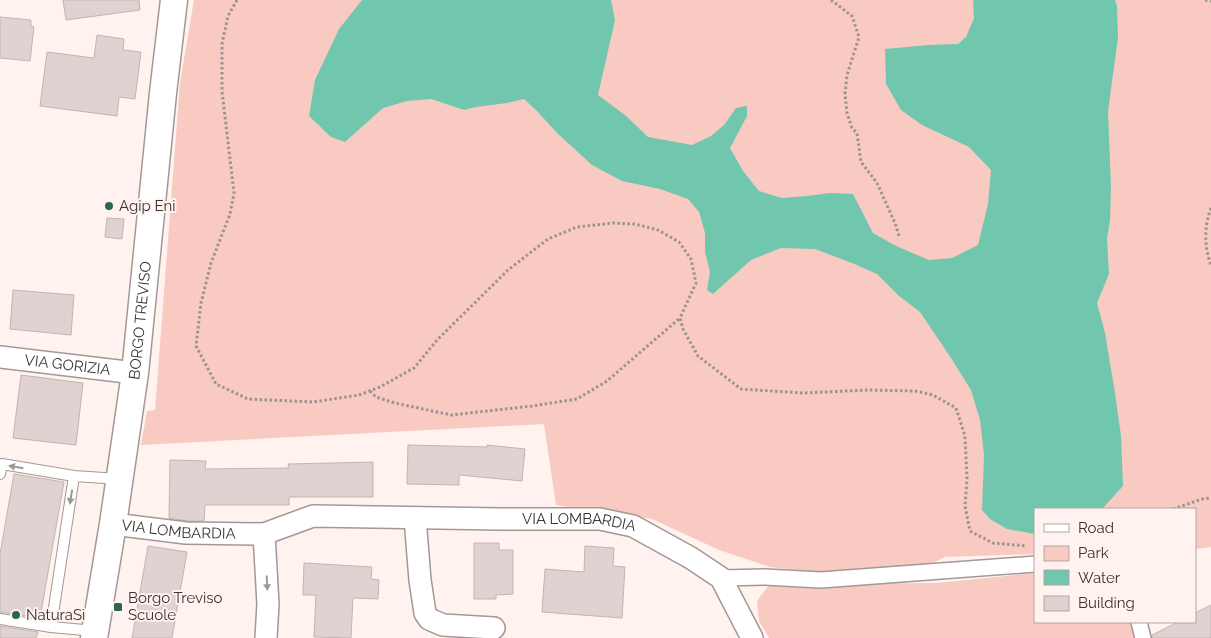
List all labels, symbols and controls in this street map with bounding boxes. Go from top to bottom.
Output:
place label: Agip Eni [119,197,176,215]
marker: Agip Eni [103,200,115,212]
street label: BORGO TREVISO [125,260,155,381]
street label: VIA GORIZIA [24,351,111,379]
one-way arrow [8,462,24,470]
one-way arrow [67,489,75,505]
legend [1034,508,1196,623]
street label: VIA LOMBARDIA [522,510,638,535]
street label: VIA LOMBARDIA [121,516,236,543]
text: Road [1078,519,1114,537]
text: Park [1078,544,1109,562]
text: Water [1078,569,1121,587]
one-way arrow [263,575,271,591]
place label: Borgo Treviso Scuole [128,589,222,624]
text: Building [1078,594,1135,612]
marker: Borgo Treviso Scuole [112,601,124,613]
place label: NaturaSì [26,606,85,624]
marker: NaturaSì [10,609,22,621]

